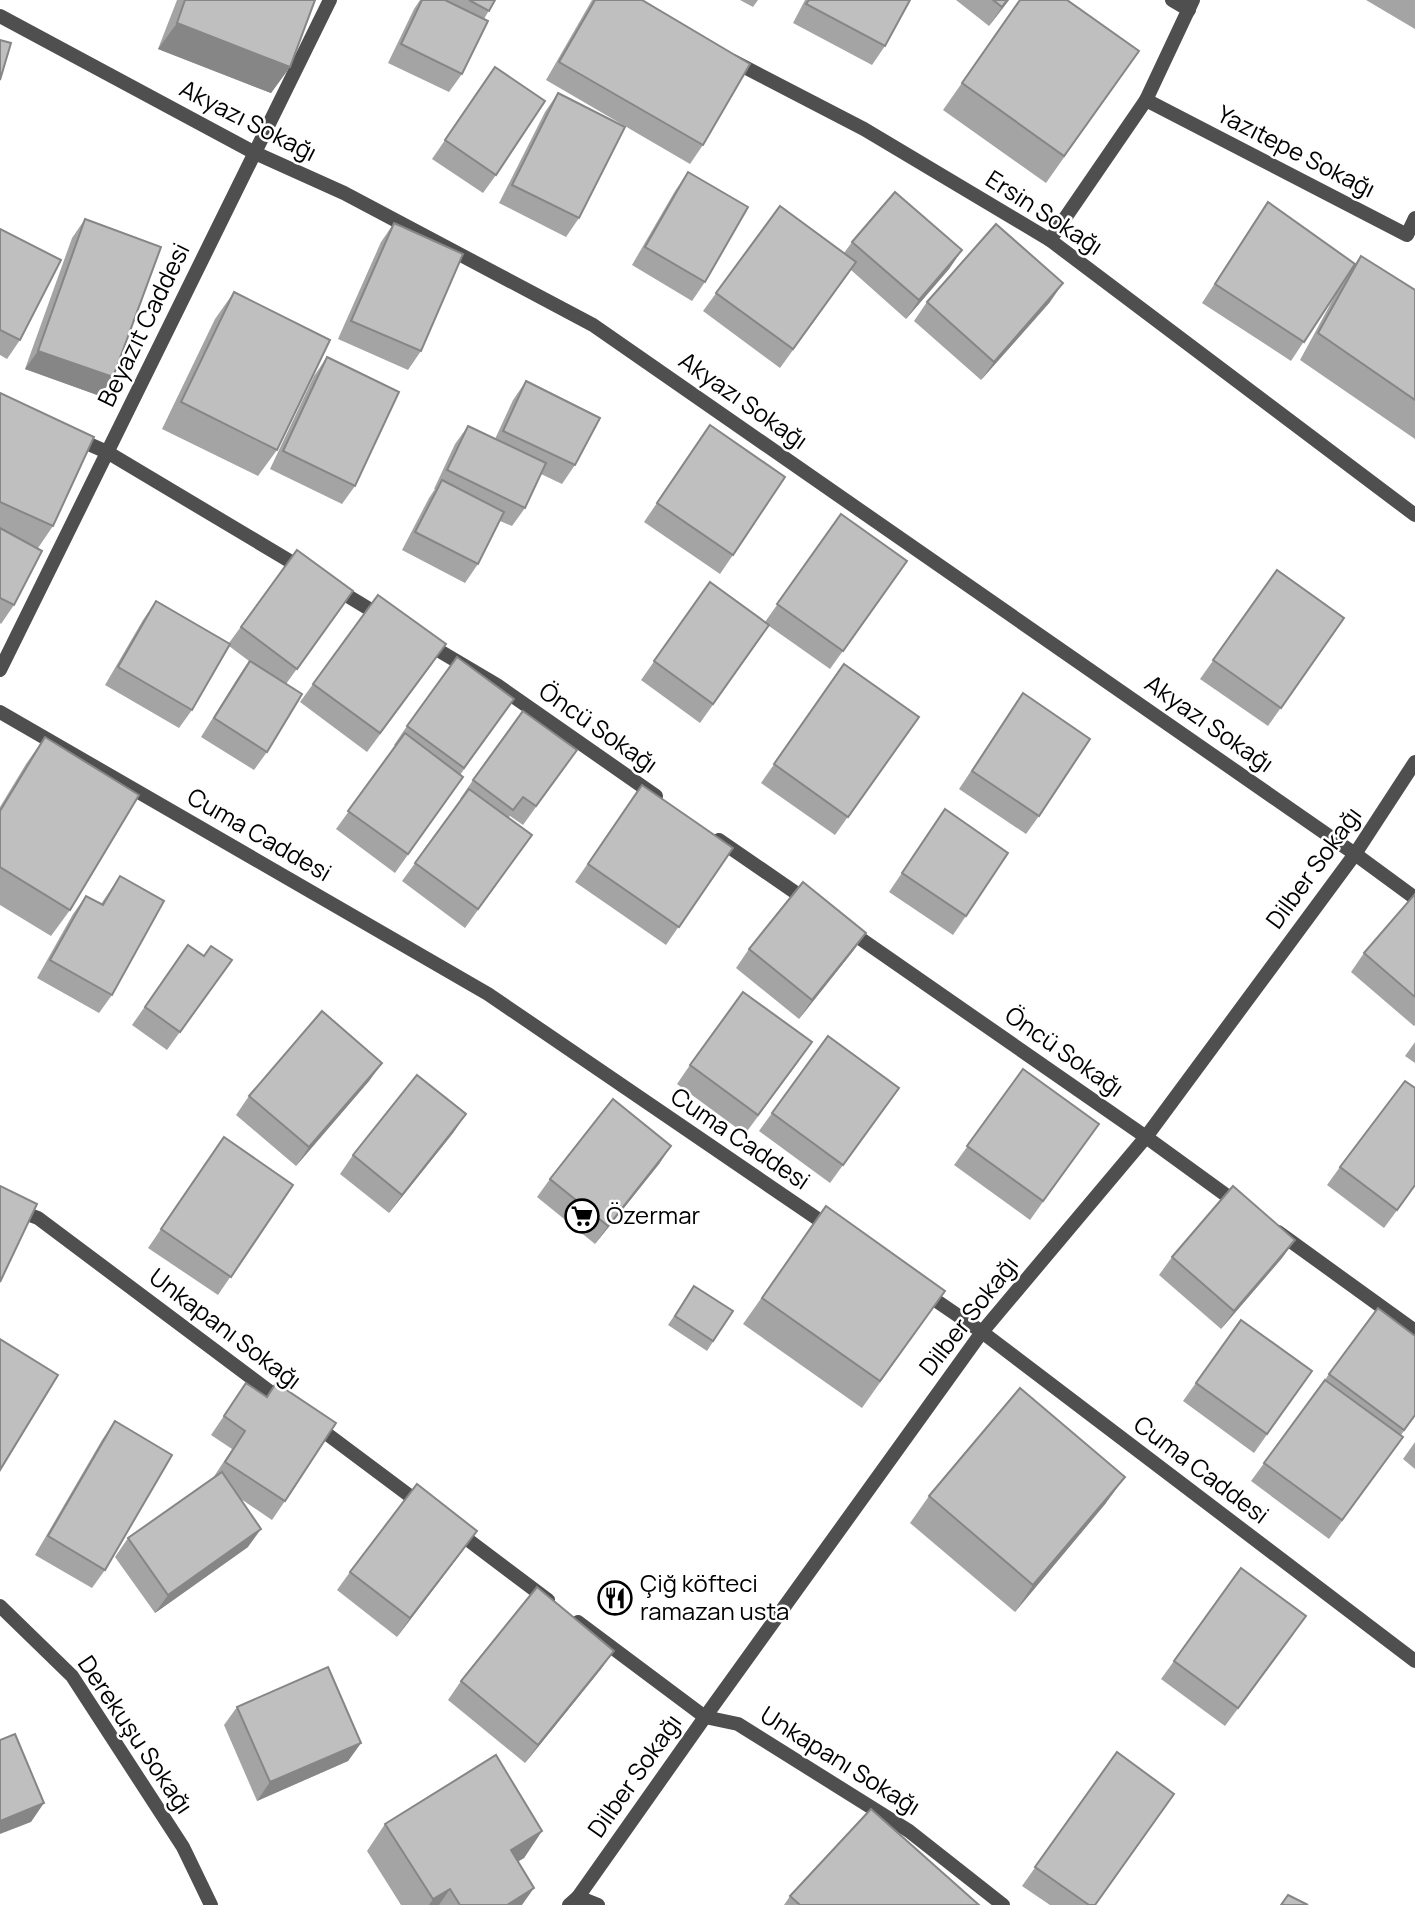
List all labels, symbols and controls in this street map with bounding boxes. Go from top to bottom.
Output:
street label: Akyazı Sokağı [174,71,323,168]
street label: Yazıtepe Sokağı [1212,97,1381,205]
street label: Ersin Sokağı [980,162,1110,262]
street label: Beyazıt Caddesi [89,237,196,412]
street label: Akyazı Sokağı [673,343,815,456]
street label: Akyazı Sokağı [1139,666,1281,779]
street label: Öncü Sokağı [533,674,665,780]
street label: Cuma Caddesi [182,779,338,888]
street label: Dilber Sokağı [1257,800,1368,935]
street label: Öncü Sokağı [999,998,1131,1104]
street label: Cuma Caddesi [665,1079,817,1196]
supermarket icon: Özermar [563,1197,601,1235]
place label: Özermar [606,1198,700,1231]
street label: Dilber Sokağı [911,1249,1025,1382]
street label: Unkapanı Sokağı [143,1260,309,1396]
street label: Cuma Caddesi [1128,1407,1276,1530]
place label: Çiğ köfteci ramazan usta [640,1566,789,1627]
restaurant icon: Çiğ köfteci ramazan usta [596,1579,634,1617]
street label: Derekuşu Sokağı [71,1648,201,1820]
street label: Unkapanı Sokağı [755,1697,927,1822]
street label: Dilber Sokağı [579,1707,688,1843]

